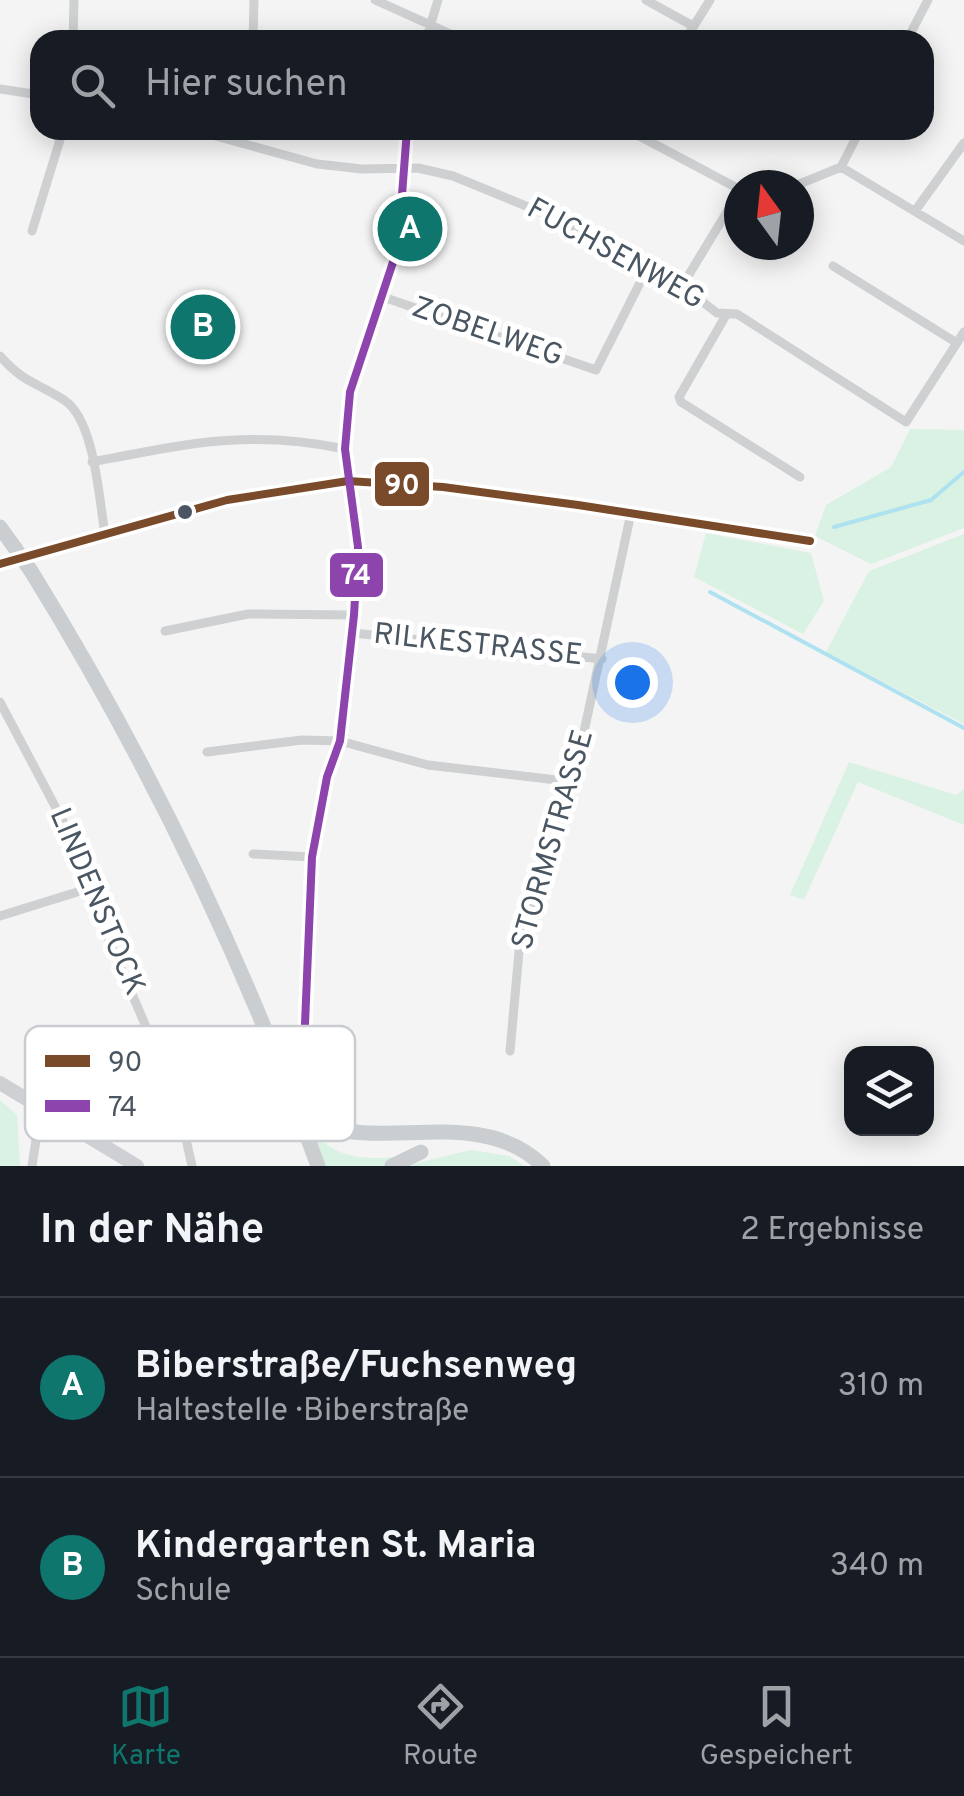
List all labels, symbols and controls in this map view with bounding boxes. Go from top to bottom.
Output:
search box [30,30,934,140]
icon: search [65,58,120,113]
text: Hier suchen [145,61,348,110]
north arrow [724,170,814,260]
street label: FUCHSENWEG [520,191,710,319]
pin: A [378,192,442,266]
pin: B [170,290,236,364]
street label: ZOBELWEG [407,290,567,376]
line badge: 90 [373,460,431,508]
text: 90 [384,469,420,505]
unlabelled marker [175,502,195,522]
line badge: 74 [328,551,385,599]
text: 74 [341,559,371,595]
street label: RILKESTRASSE [372,617,584,675]
your location [607,657,658,708]
street label: STORMSTRASSE [505,726,603,954]
street label: LINDENSTOCK [40,803,152,1001]
legend [25,1026,355,1141]
text: 90 [108,1046,142,1082]
map controls [844,1046,934,1136]
button: layers [844,1046,934,1136]
text: 74 [108,1091,137,1127]
text: In der Nähe [40,1205,264,1258]
text: 2 Ergebnisse [740,1211,924,1251]
text: Biberstraße/Fuchsenweg [135,1343,577,1392]
text: A [61,1367,84,1407]
text: 310 m [838,1367,924,1407]
text: Haltestelle · Biberstraße [135,1392,469,1432]
text: Kindergarten St. Maria [135,1523,536,1572]
text: B [61,1547,84,1587]
text: 340 m [830,1547,924,1587]
text: Schule [135,1572,231,1612]
tab: Karte [111,1679,181,1775]
tab: Route [403,1679,478,1775]
tab: Gespeichert [700,1679,853,1775]

